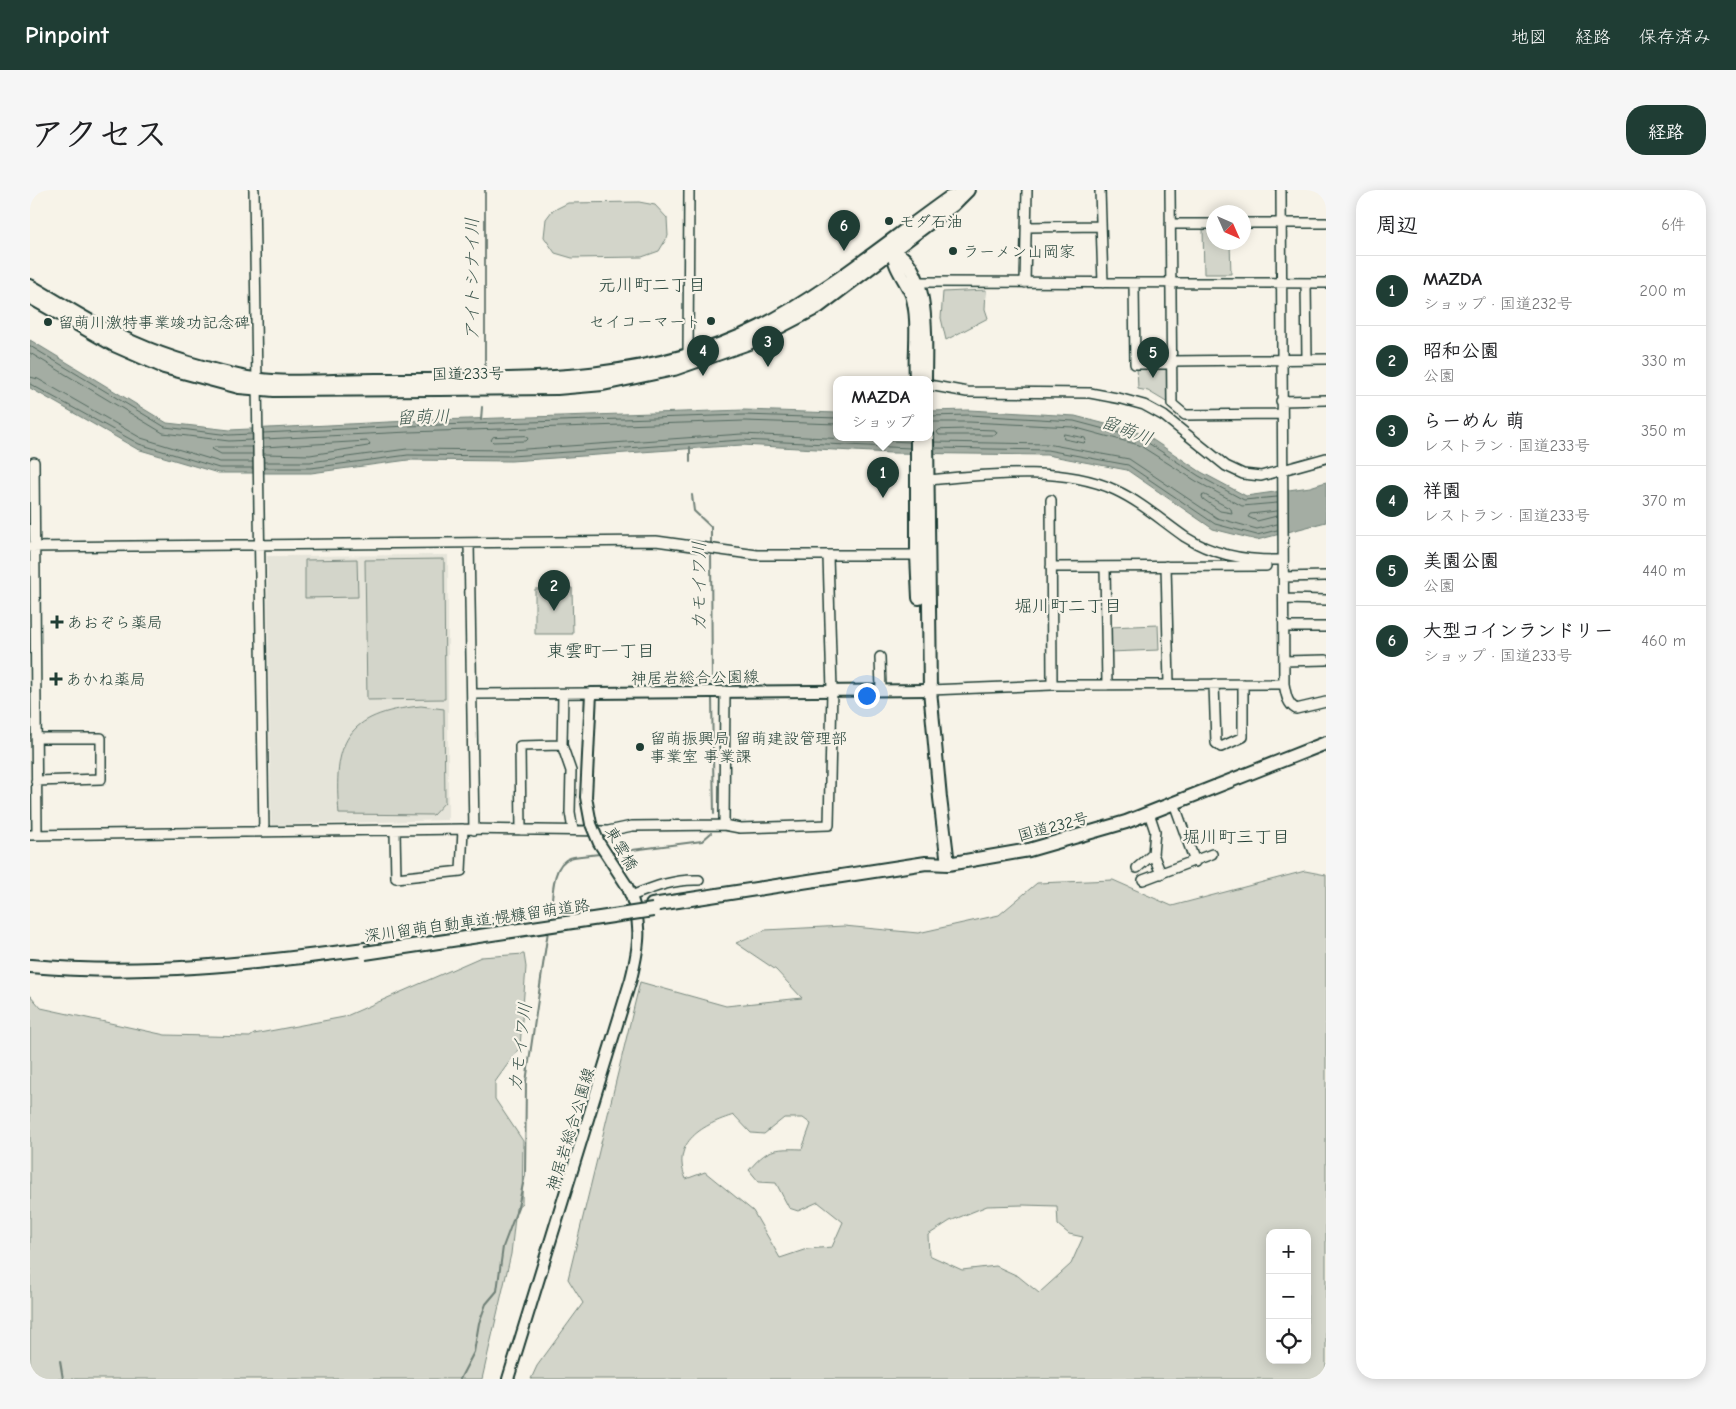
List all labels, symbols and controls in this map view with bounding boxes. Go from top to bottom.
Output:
text: Pinpoint [25,21,109,49]
text: 地図 [1511,27,1547,48]
text: 経路 [1575,27,1611,48]
text: 保存済み [1639,27,1711,48]
button: 経路 [1626,105,1706,155]
text: アクセス [30,114,168,155]
north arrow [1206,205,1251,250]
pin: 6 [828,210,860,251]
place label: モダ石油 [899,213,963,231]
text: 周辺 [1376,213,1418,237]
marker: モダ石油 [883,215,895,227]
text: 6件 [1661,216,1686,234]
water label: アイトシナイ川 [462,217,483,341]
place label: ラーメン山岡家 [963,243,1075,261]
marker: ラーメン山岡家 [947,245,959,257]
text: MAZDA [1423,268,1482,290]
district label: 元川町二丁目 [598,275,706,296]
text: 1 [1389,282,1395,300]
text: 200 m [1640,282,1686,300]
text: ショップ · 国道232号 [1423,295,1573,313]
place label: セイコーマート [589,313,701,331]
place label: 留萌川激特事業竣功記念碑 [58,314,250,332]
marker: セイコーマート [705,315,717,327]
marker: 留萌川激特事業竣功記念碑 [42,316,54,328]
pin: 3 [752,326,784,367]
pin: 4 [687,335,719,376]
pin: 5 [1137,337,1169,378]
text: 昭和公園 [1423,340,1499,362]
text: 2 [1388,352,1396,370]
text: 330 m [1641,352,1686,370]
street label: 国道233号 [432,364,504,384]
text: 公園 [1423,367,1455,385]
popup [833,376,933,441]
text: MAZDA [851,386,910,408]
water label: 留萌川 [396,406,450,429]
text: らーめん 萌 [1423,410,1525,432]
water label: 留萌川 [1098,411,1156,450]
text: ショップ [851,413,915,431]
text: 3 [1388,422,1396,440]
text: 350 m [1641,422,1686,440]
text: レストラン · 国道233号 [1423,437,1590,455]
pin: 1 [867,457,899,498]
text: 祥園 [1423,480,1461,502]
text: 4 [1388,492,1396,510]
text: 370 m [1642,492,1686,510]
text: レストラン · 国道233号 [1423,507,1590,525]
water label: カモイワ川 [689,541,710,631]
text: 美園公園 [1423,550,1499,572]
text: 5 [1388,562,1396,580]
text: 440 m [1642,562,1686,580]
pin: 2 [538,570,570,611]
text: 公園 [1423,577,1455,595]
district label: 堀川町二丁目 [1014,596,1122,617]
place label: あおぞら薬局 [67,614,163,632]
marker: あおぞら薬局 [51,616,63,628]
text: 大型コインランドリー [1423,620,1613,642]
text: 6 [1388,632,1396,650]
text: 460 m [1641,632,1686,650]
district label: 東雲町一丁目 [547,641,655,662]
text: ショップ · 国道233号 [1423,647,1572,665]
street label: 神居岩総合公園線 [631,668,759,688]
place label: あかね薬局 [66,671,146,689]
marker: あかね薬局 [50,673,62,685]
your location [854,683,880,709]
place label: 留萌振興局 留萌建設管理部 事業室 事業課 [650,730,847,766]
marker: 留萌振興局 留萌建設管理部 事業室 事業課 [634,741,646,753]
street label: 国道232号 [1016,809,1091,845]
street label: 東雲橋 [601,823,641,874]
district label: 堀川町三丁目 [1182,827,1290,848]
street label: 深川留萌自動車道;幌糠留萌道路 [363,896,591,946]
water label: カモイワ川 [505,1001,536,1093]
street label: 神居岩総合公園線 [544,1065,598,1193]
map controls [1266,1229,1311,1364]
button: + [1266,1229,1311,1274]
button: − [1266,1274,1311,1319]
button: locate [1266,1319,1311,1364]

